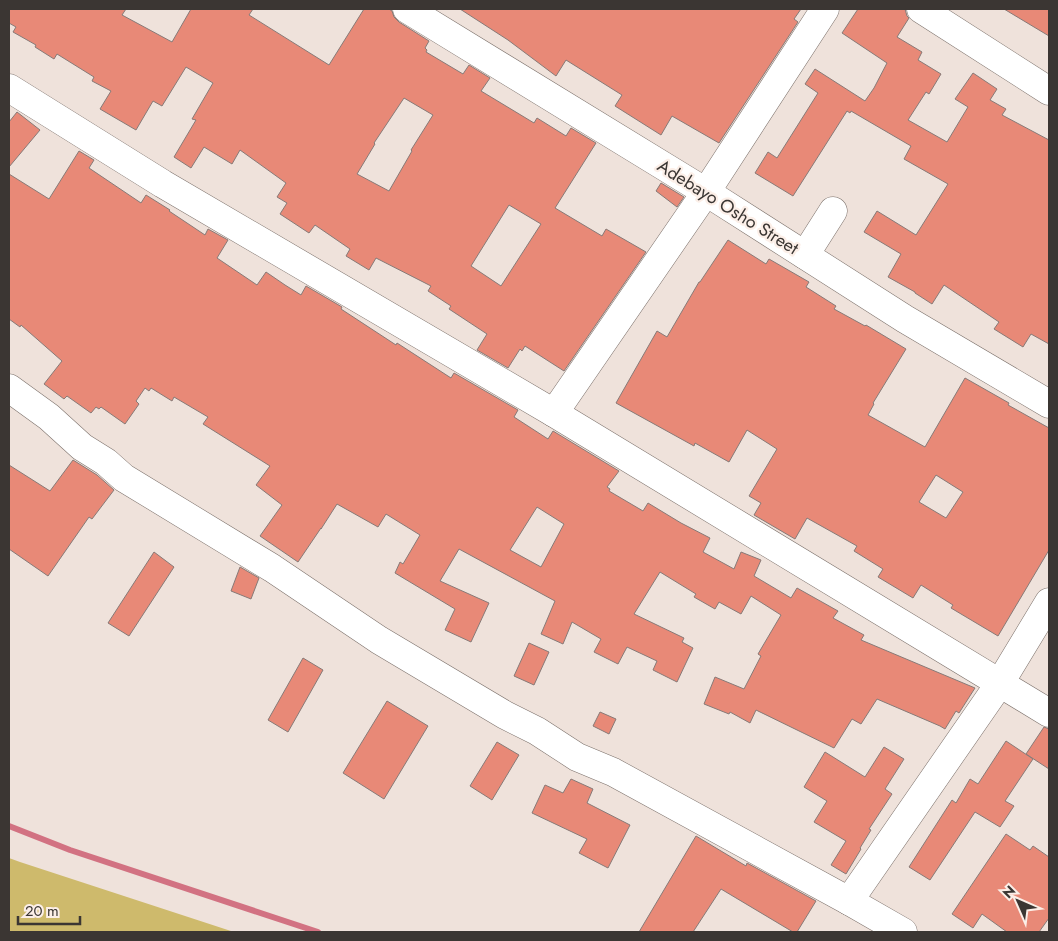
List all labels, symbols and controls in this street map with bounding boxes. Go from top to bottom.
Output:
street label: Adebayo Osho Street [652,153,804,261]
north arrow [993,876,1043,926]
text: N [998,881,1020,903]
scale bar [18,894,80,926]
text: 20 m [25,900,59,922]

